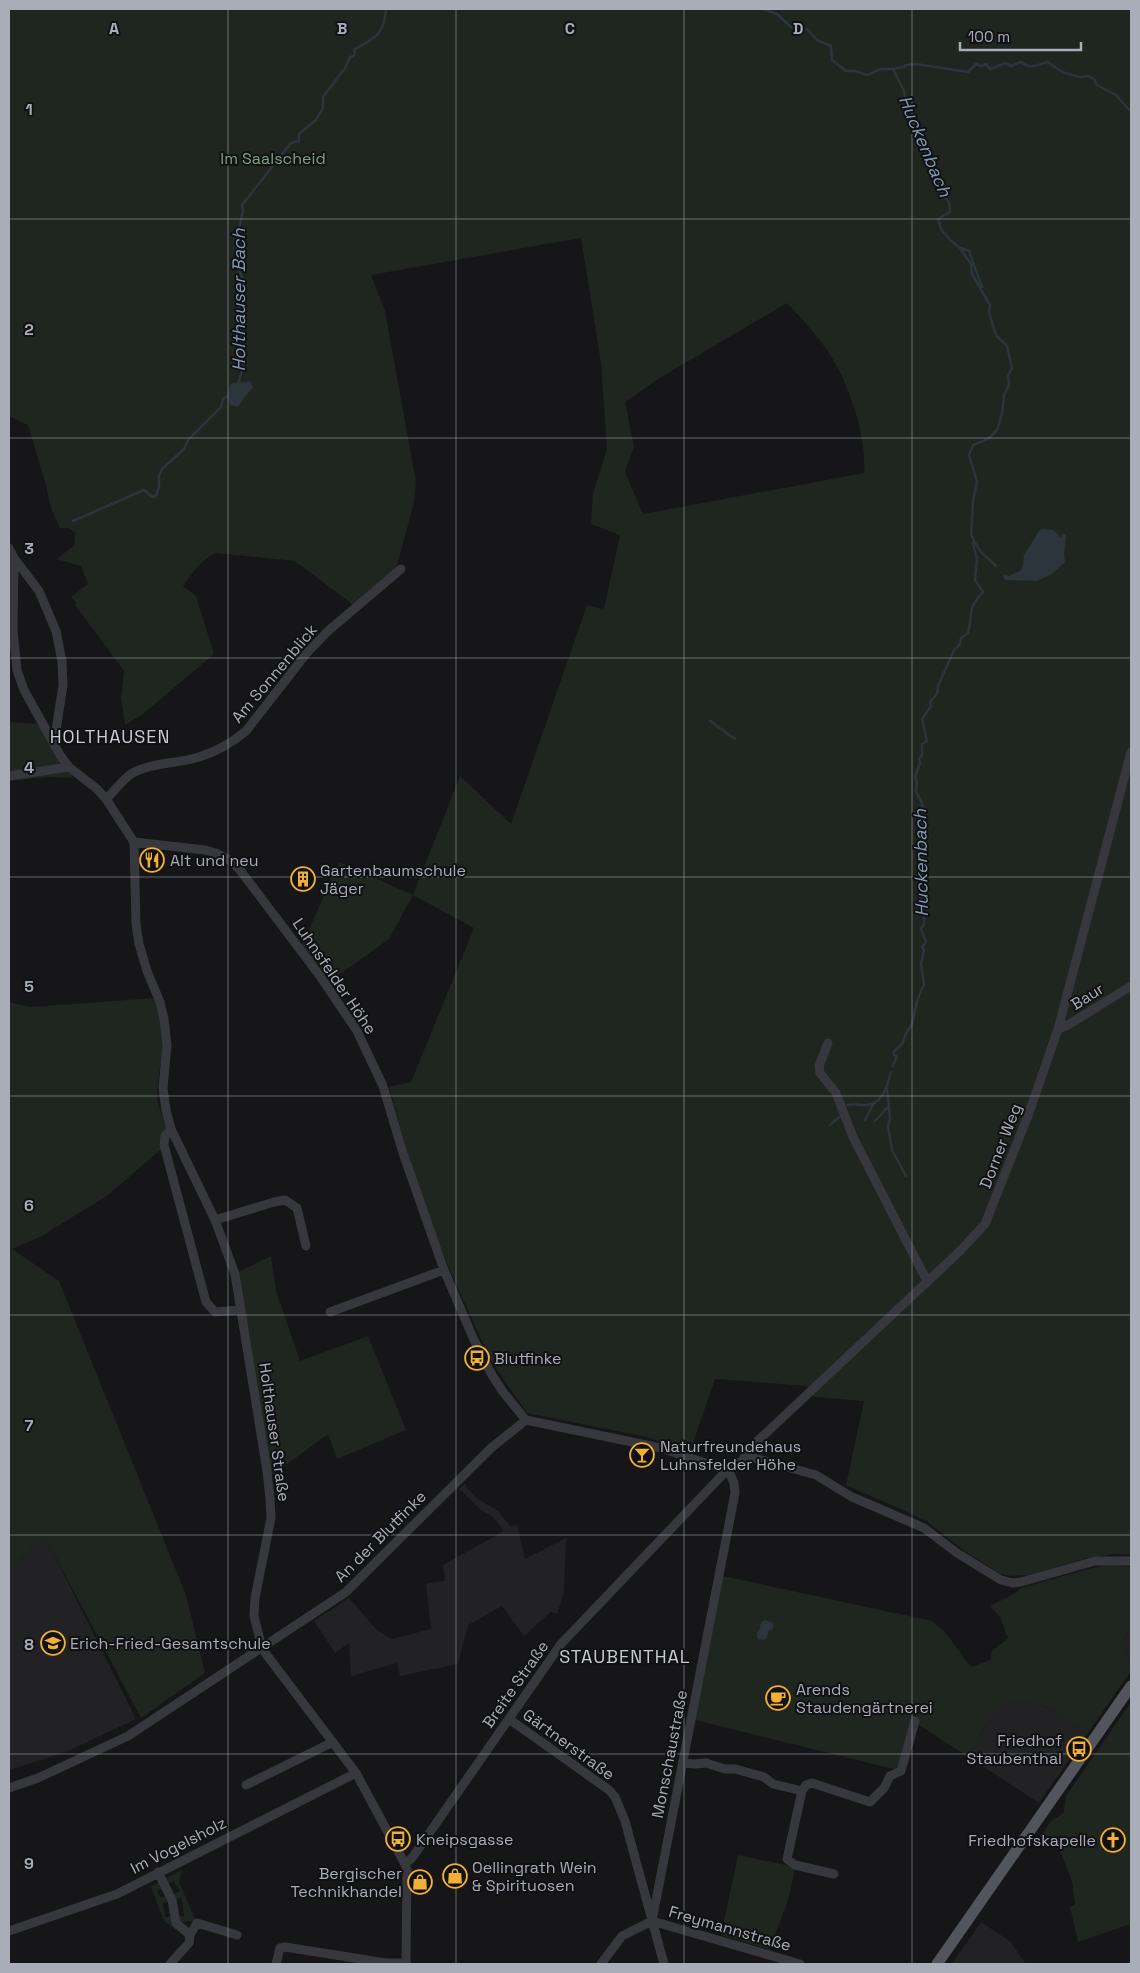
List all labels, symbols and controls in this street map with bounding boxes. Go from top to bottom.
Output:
text: A [109,18,119,39]
text: B [337,18,347,39]
text: C [565,18,575,39]
text: D [793,18,803,39]
scale bar [960,20,1081,52]
text: 100 m [968,27,1010,46]
water label: Huckenbach [894,92,958,201]
text: 1 [25,99,33,120]
park label: Im Saalscheid [220,148,326,169]
water label: Holthauser Bach [227,227,250,372]
text: 2 [24,319,34,340]
text: 3 [24,538,34,559]
street label: Am Sonnenblick [227,619,322,727]
district label: HOLTHAUSEN [50,725,170,748]
text: 4 [24,757,34,778]
water label: Huckenbach [908,808,933,917]
restaurant icon: Alt und neu [139,847,165,873]
place label: Alt und neu [170,850,259,871]
place label: Gartenbaumschule Jäger [320,860,466,899]
building icon: Gartenbaumschule Jäger [290,866,316,892]
street label: Luhnsfelder Höhe [288,914,381,1039]
text: 5 [24,976,34,997]
street label: Baur [1067,978,1108,1015]
street label: Dorner Weg [975,1101,1026,1192]
text: 6 [24,1195,34,1216]
bus stop icon: Blutfinke [464,1345,490,1371]
place label: Blutfinke [494,1348,562,1369]
street label: Holthauser Straße [254,1361,295,1503]
text: 7 [25,1415,34,1436]
place label: Naturfreundehaus Luhnsfelder Höhe [660,1436,801,1475]
bar icon: Naturfreundehaus Luhnsfelder Höhe [629,1442,655,1468]
street label: An der Blutfinke [330,1486,431,1587]
school or university icon: Erich-Fried-Gesamtschule [40,1630,66,1656]
place label: Erich-Fried-Gesamtschule [70,1633,271,1654]
text: 8 [24,1634,34,1655]
street label: Breite Straße [478,1636,553,1732]
district label: STAUBENTHAL [559,1645,691,1668]
place label: Arends Staudengärtnerei [796,1679,933,1718]
cafe icon: Arends Staudengärtnerei [765,1685,791,1711]
street label: Monschaustraße [647,1688,692,1820]
street label: Gärtnerstraße [519,1704,619,1785]
place label: Friedhof Staubenthal [966,1730,1062,1769]
bus stop icon: Friedhof Staubenthal [1066,1736,1092,1762]
street label: Im Vogelsholz [127,1812,230,1879]
bus stop icon: Kneipsgasse [385,1826,411,1852]
church icon: Friedhofskapelle [1100,1827,1126,1853]
place label: Kneipsgasse [416,1829,513,1850]
place label: Friedhofskapelle [968,1830,1096,1851]
text: 9 [24,1853,34,1874]
place label: Oellingrath Wein & Spirituosen [472,1857,597,1896]
place label: Bergischer Technikhandel [291,1863,402,1902]
shop icon: Oellingrath Wein & Spirituosen [442,1863,468,1889]
shop icon: Bergischer Technikhandel [407,1869,433,1895]
street label: Freymannstraße [666,1901,793,1956]

